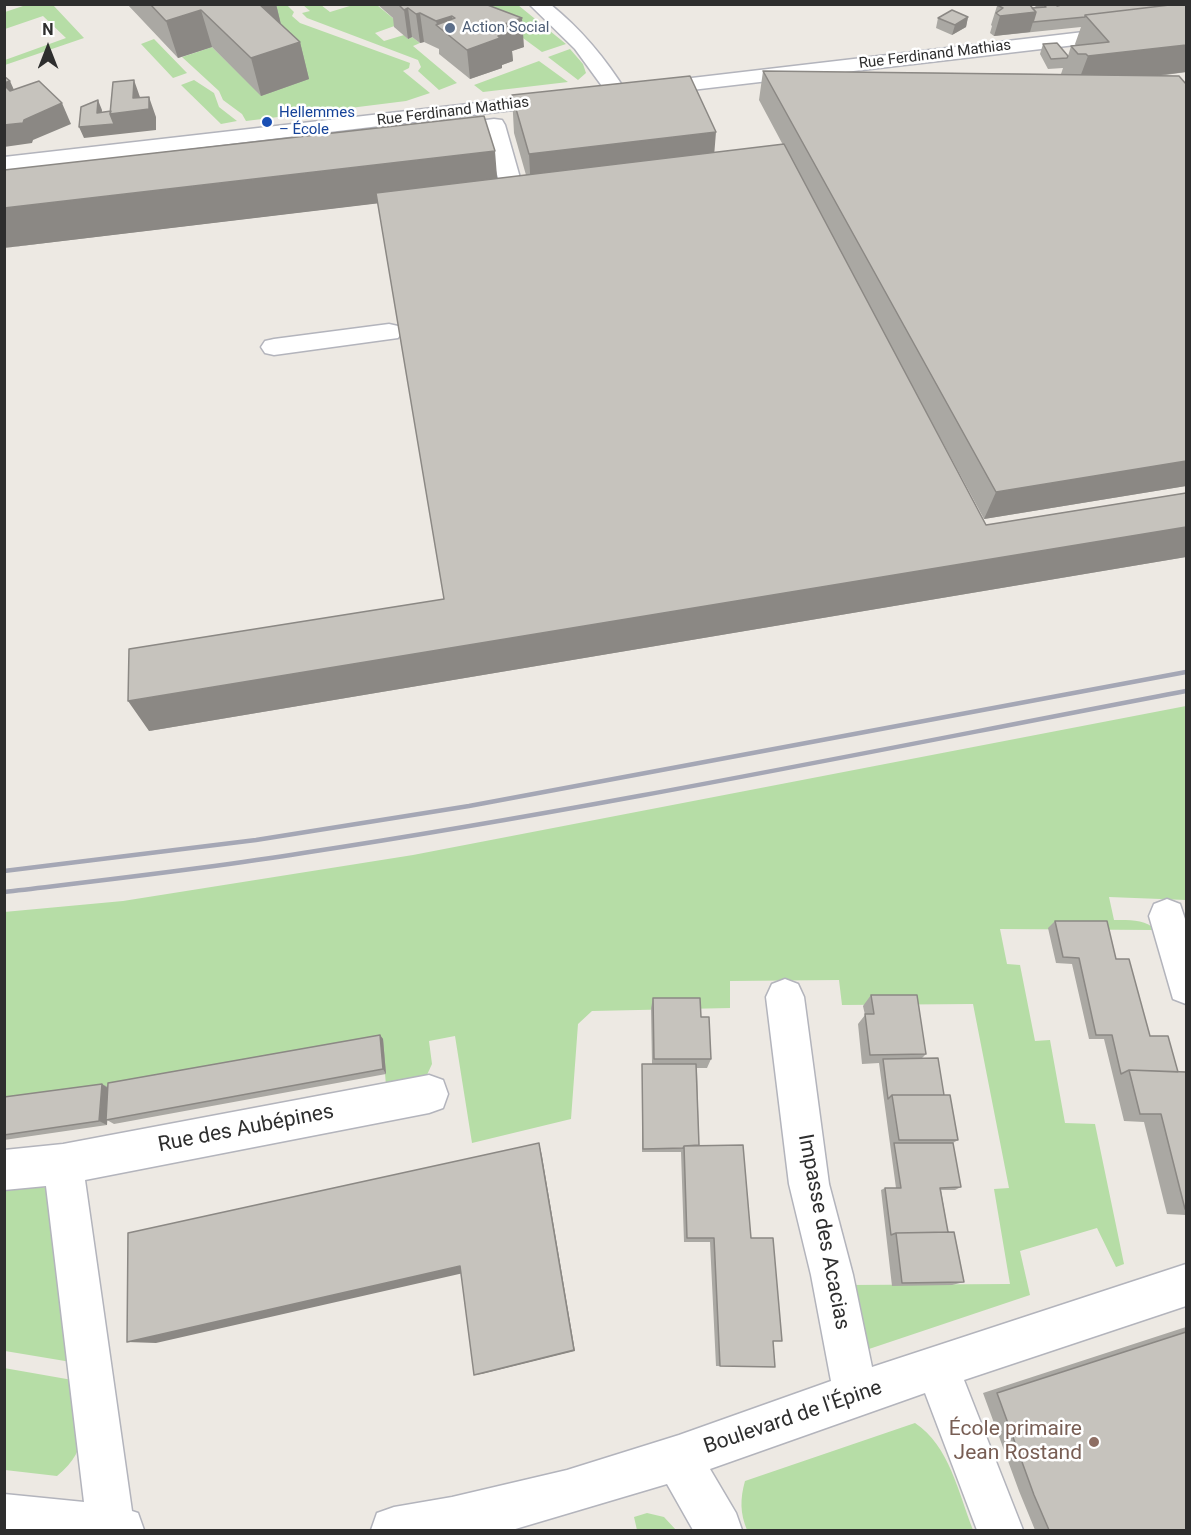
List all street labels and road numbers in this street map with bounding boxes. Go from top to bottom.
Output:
street label: Rue Ferdinand Mathias [858,37,1012,73]
street label: Rue Ferdinand Mathias [376,94,530,130]
street label: Rue des Aubépines [156,1100,336,1158]
street label: Impasse des Acacias [792,1132,854,1332]
street label: Boulevard de l'Épine [701,1376,885,1460]

